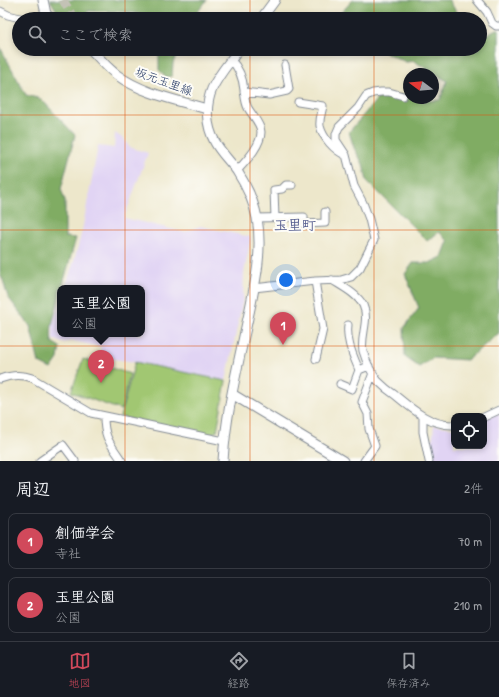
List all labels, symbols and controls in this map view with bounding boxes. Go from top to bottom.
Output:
search box [12,12,487,56]
icon: search [26,23,48,45]
text: ここで検索 [58,24,133,45]
street label: 坂元玉里線 [133,63,195,99]
north arrow [403,68,439,104]
district label: 玉里町 [274,215,316,234]
your location [276,270,296,290]
popup [57,285,145,337]
text: 玉里公園 [71,292,131,313]
pin: 1 [270,312,296,345]
text: 公園 [71,314,97,332]
pin: 2 [88,350,114,383]
map controls [451,413,487,449]
button: locate [451,413,487,449]
text: 周辺 [16,477,50,500]
text: 2件 [464,479,483,497]
text: 創価学会 [55,522,115,543]
text: 1 [28,532,32,550]
text: 70 m [458,532,482,550]
text: 寺社 [55,544,81,562]
text: 玉里公園 [55,586,115,607]
text: 2 [27,596,33,614]
text: 210 m [454,596,482,614]
text: 公園 [55,608,81,626]
tab: 地図 [69,650,91,690]
tab: 経路 [228,650,250,690]
tab: 保存済み [387,650,431,690]

